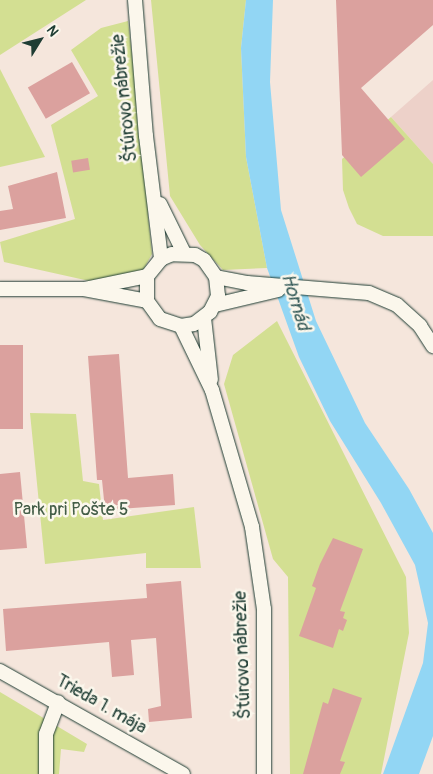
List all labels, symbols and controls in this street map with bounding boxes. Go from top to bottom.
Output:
north arrow [15,15,65,65]
text: N [43,22,62,40]
street label: Štúrovo nábrežie [108,33,142,163]
water label: Hornád [276,271,314,333]
park label: Park pri Pošte 5 [14,499,128,521]
street label: Štúrovo nábrežie [230,590,256,720]
street label: Trieda 1. mája [52,670,150,740]

